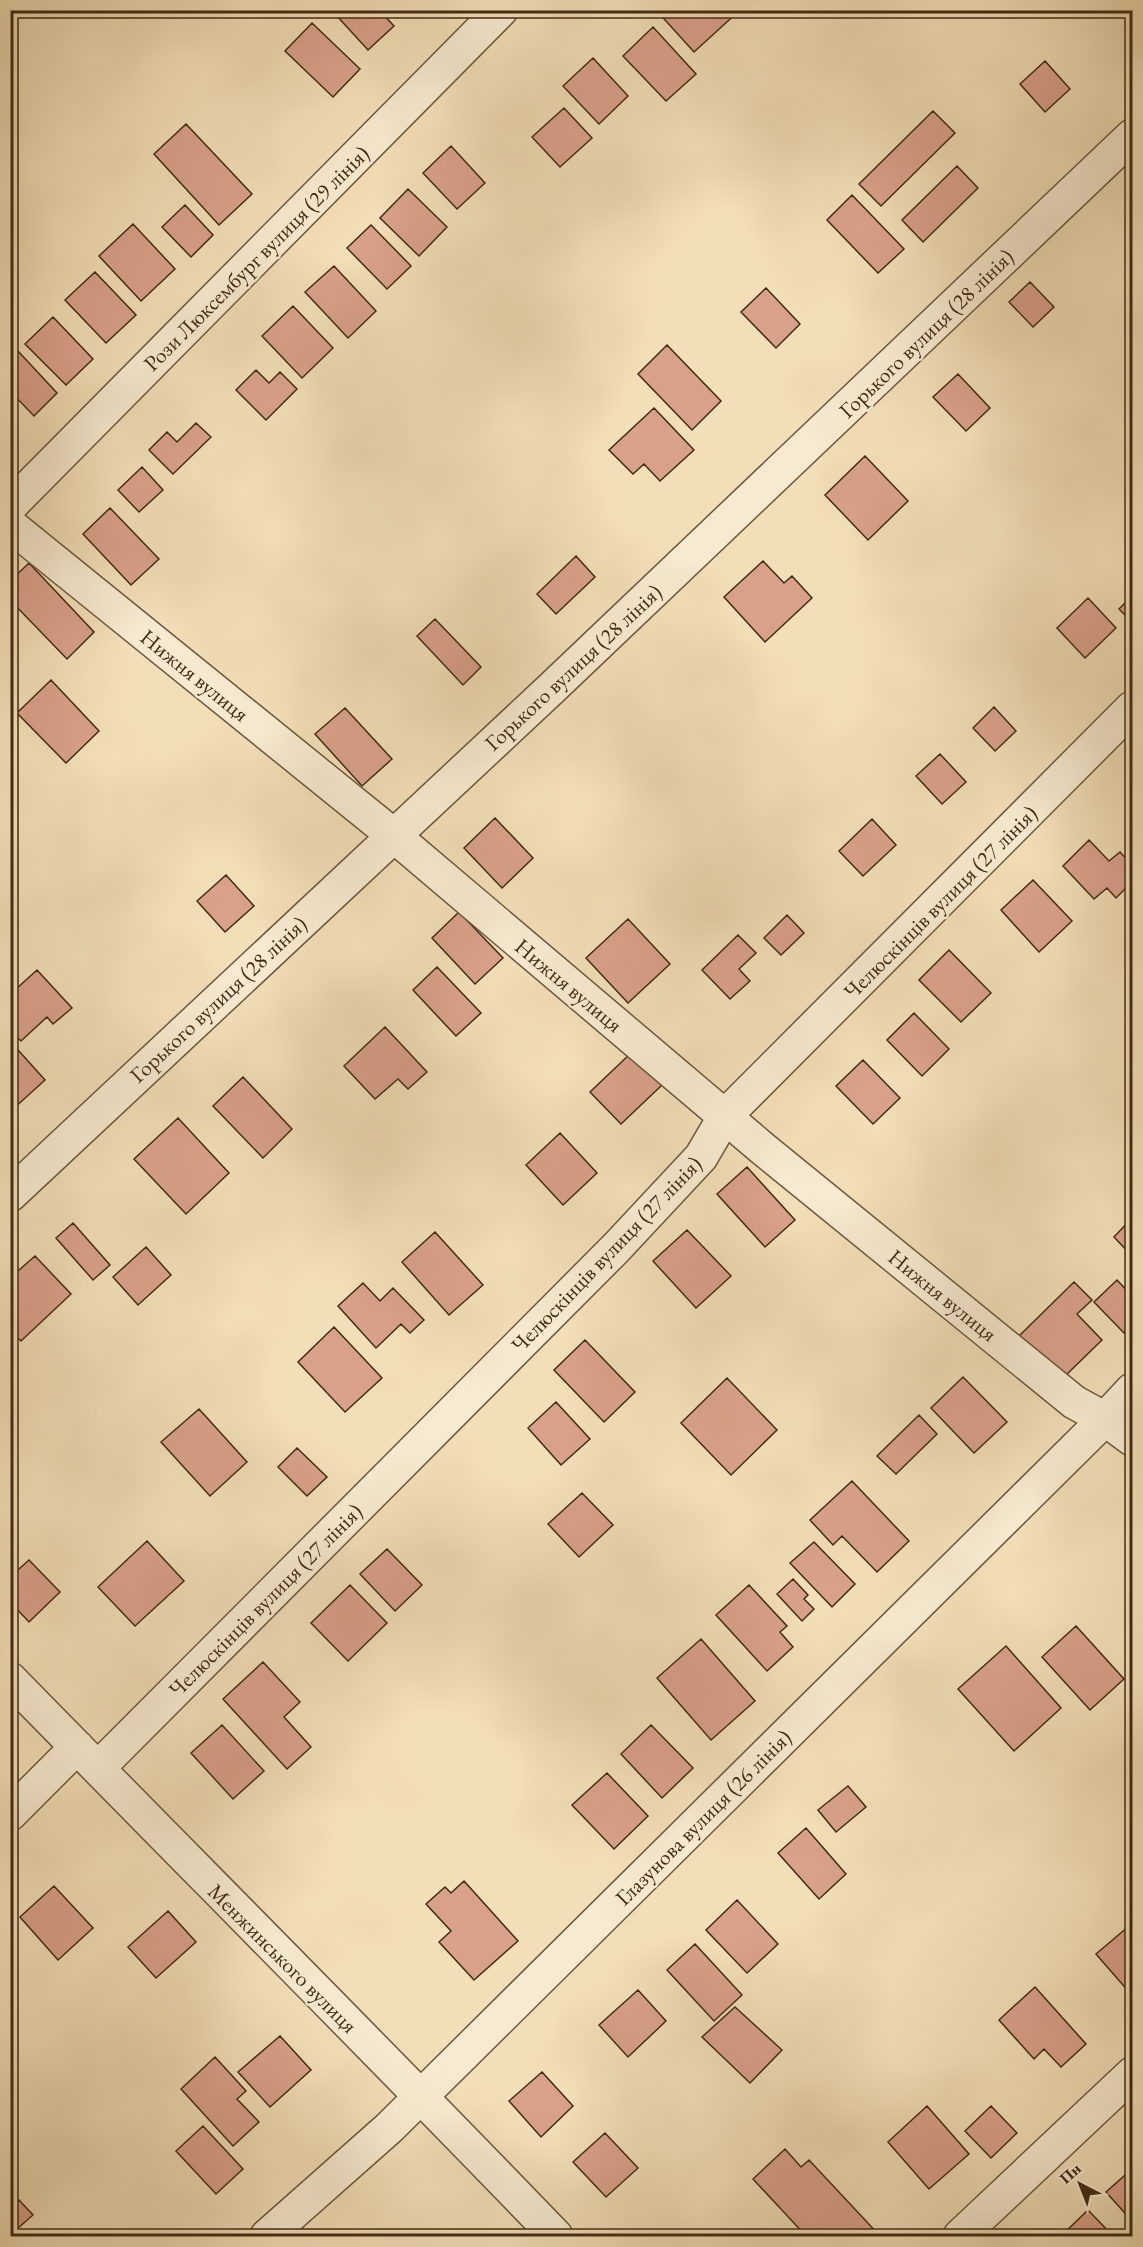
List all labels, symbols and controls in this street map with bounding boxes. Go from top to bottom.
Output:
street label: Рози Люксембург вулиця (29 лiнiя) [137,139,376,378]
street label: Горького вулиця (28 лiнiя) [833,242,1020,424]
street label: Горького вулиця (28 лiнiя) [479,578,668,757]
street label: Нижня вулиця [134,623,255,728]
street label: Челюскінців вулиця (27 лiнiя) [837,799,1044,1006]
street label: Горького вулиця (28 лiнiя) [124,910,313,1089]
street label: Нижня вулиця [509,932,629,1039]
street label: Челюскінців вулиця (27 лiнiя) [505,1150,708,1359]
street label: Нижня вулиця [882,1243,1003,1348]
street label: Челюскінців вулиця (27 лiнiя) [162,1497,369,1704]
street label: Глазунова вулиця (26 лiнiя) [609,1723,798,1912]
street label: Менжинського вулиця [201,1877,364,2040]
north arrow [1050,2154,1110,2214]
text: Пн [1055,2158,1085,2188]

